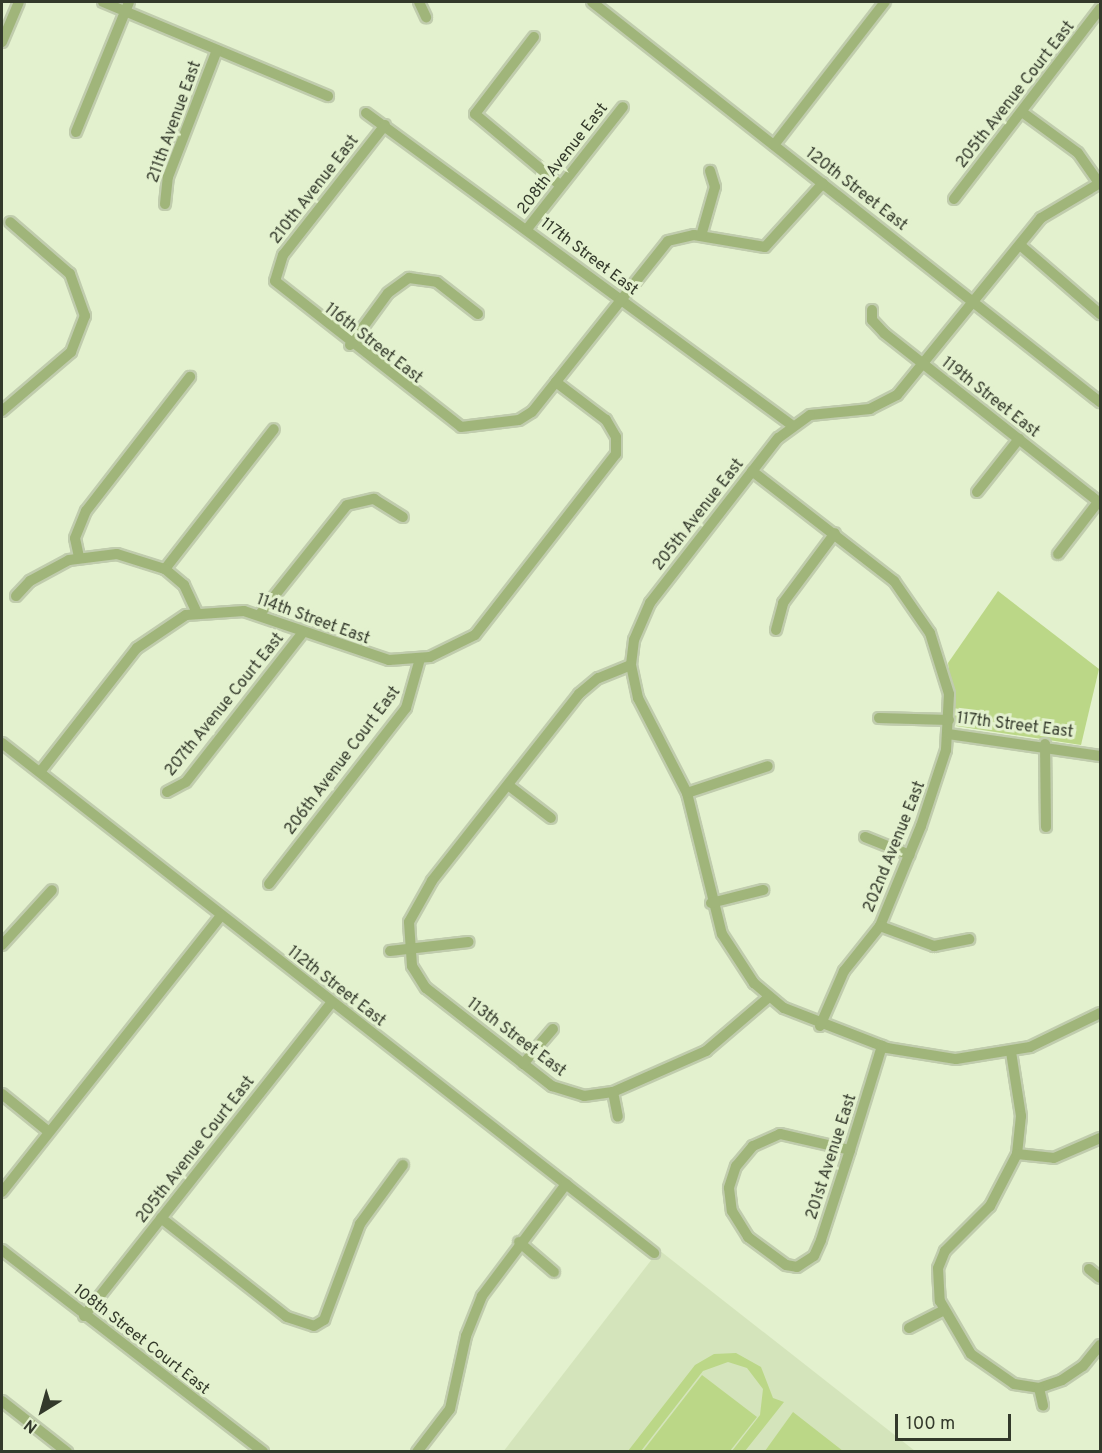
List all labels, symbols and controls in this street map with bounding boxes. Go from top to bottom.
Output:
street label: 205th Avenue Court East [952,17,1080,173]
street label: 211th Avenue East [144,58,206,186]
street label: 208th Avenue East [513,99,613,219]
street label: 210th Avenue East [266,132,364,248]
street label: 120th Street East [801,144,911,236]
street label: 117th Street East [536,214,642,300]
street label: 116th Street East [320,300,426,388]
street label: 119th Street East [937,354,1043,442]
street label: 205th Avenue East [649,455,749,575]
street label: 114th Street East [254,591,372,649]
street label: 207th Avenue Court East [161,629,289,781]
street label: 206th Avenue Court East [281,683,405,839]
street label: 117th Street East [956,709,1074,743]
street label: 202nd Avenue East [860,778,930,916]
street label: 112th Street East [283,943,389,1031]
street label: 113th Street East [463,995,569,1081]
street label: 205th Avenue Court East [132,1072,260,1228]
street label: 201st Avenue East [803,1092,861,1222]
street label: 108th Street Court East [69,1281,213,1399]
north arrow [12,1381,72,1441]
scale bar [898,1402,1014,1440]
text: 100 m [906,1413,955,1436]
text: N [21,1414,42,1437]

